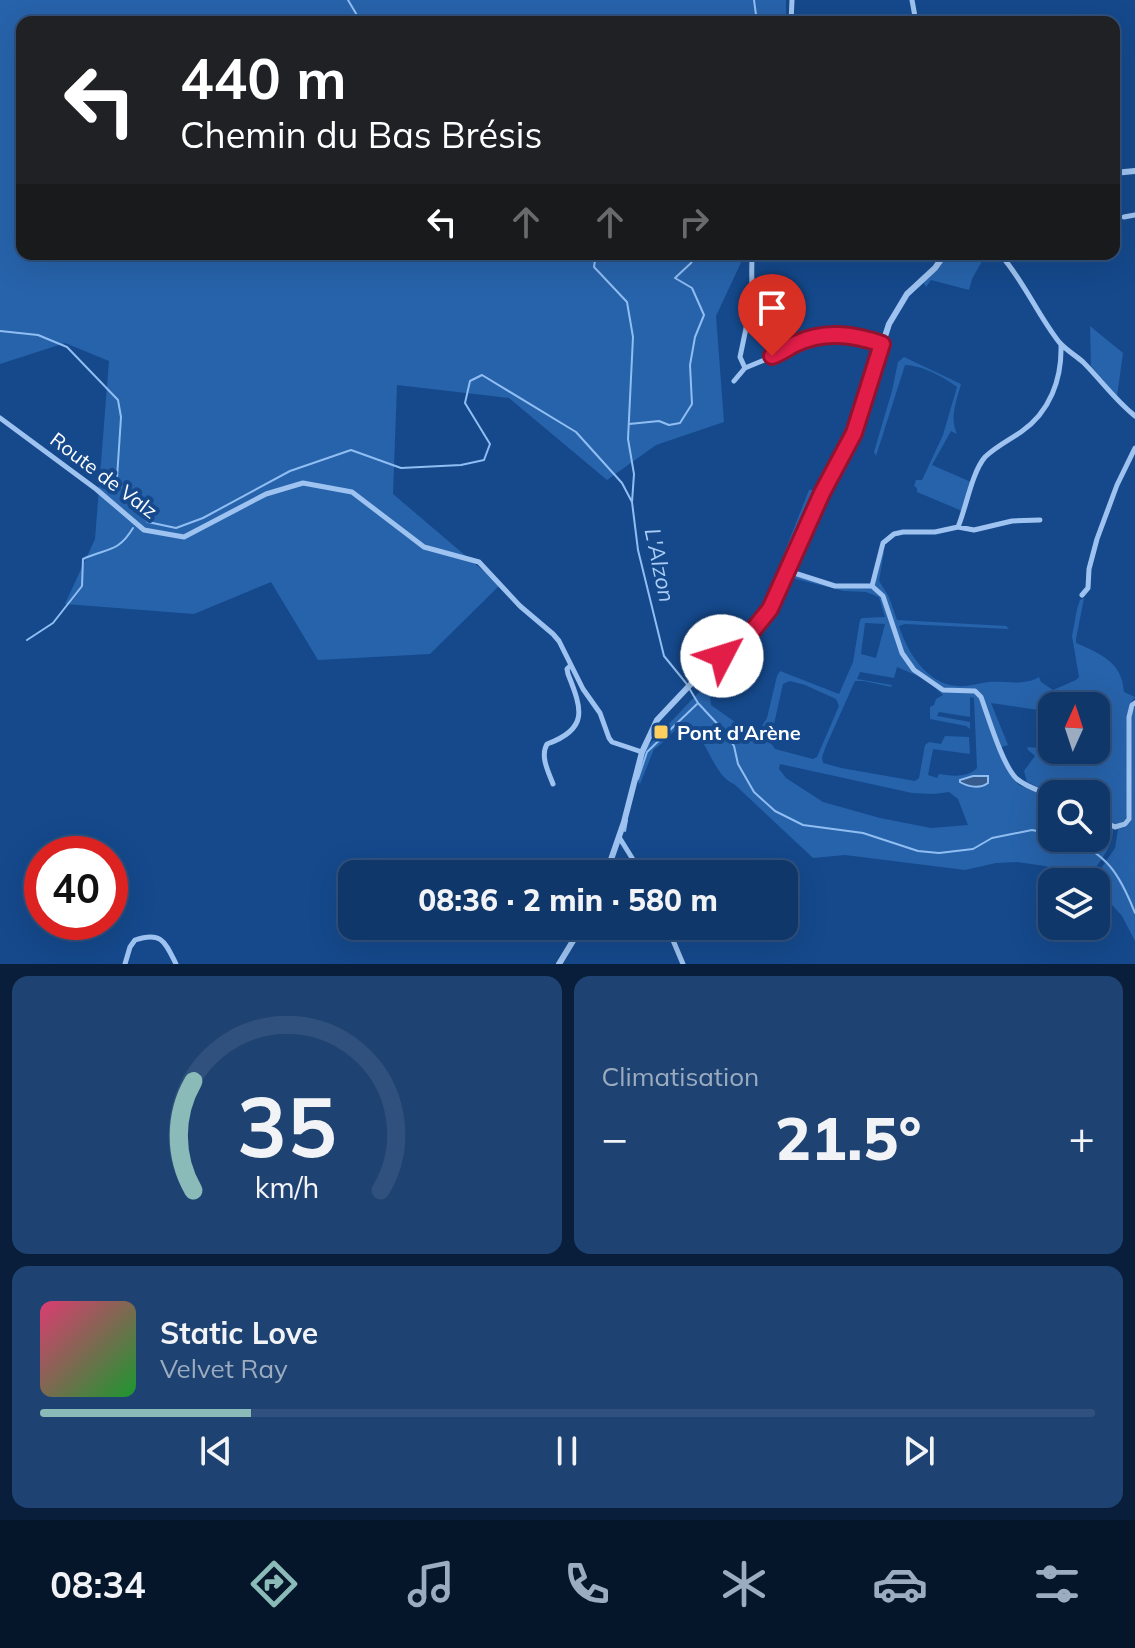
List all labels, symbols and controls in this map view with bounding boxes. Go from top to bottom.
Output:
text: 440 m [180,43,347,113]
icon: left [48,48,152,152]
text: Chemin du Bas Brésis [180,112,542,157]
icon: left [420,200,464,244]
icon: ahead [504,200,548,244]
icon: ahead [588,200,632,244]
icon: right [672,200,716,244]
pin [738,274,806,356]
icon: arrive [750,286,794,330]
street label: Route de Valz [46,427,162,523]
water label: L'Alzon [639,525,681,605]
position arrow [680,614,764,698]
north arrow [1038,692,1110,764]
map controls [1038,692,1110,940]
place label: Pont d'Arène [677,720,801,745]
marker: Pont d'Arène [652,723,670,741]
button: search [1038,780,1110,852]
speed limit sign: 40 [24,836,128,940]
button: layers [1038,868,1110,940]
text: 08:36 · 2 min · 580 m [418,881,718,919]
text: Climatisation [602,1060,759,1093]
text: 35 [237,1073,337,1178]
text: 21.5° [775,1100,922,1175]
text: − [602,1110,628,1165]
text: + [1069,1110,1095,1165]
text: km/h [254,1169,319,1205]
text: Static Love [160,1314,318,1352]
text: Velvet Ray [160,1352,288,1385]
icon: previous [194,1429,238,1473]
icon: pause [545,1429,589,1473]
icon: next [897,1429,941,1473]
icon: directions [246,1556,302,1612]
icon: music [403,1556,459,1612]
icon: phone [559,1556,615,1612]
icon: climate [716,1556,772,1612]
icon: car [872,1556,928,1612]
icon: filters [1029,1556,1085,1612]
text: 08:34 [50,1562,146,1607]

